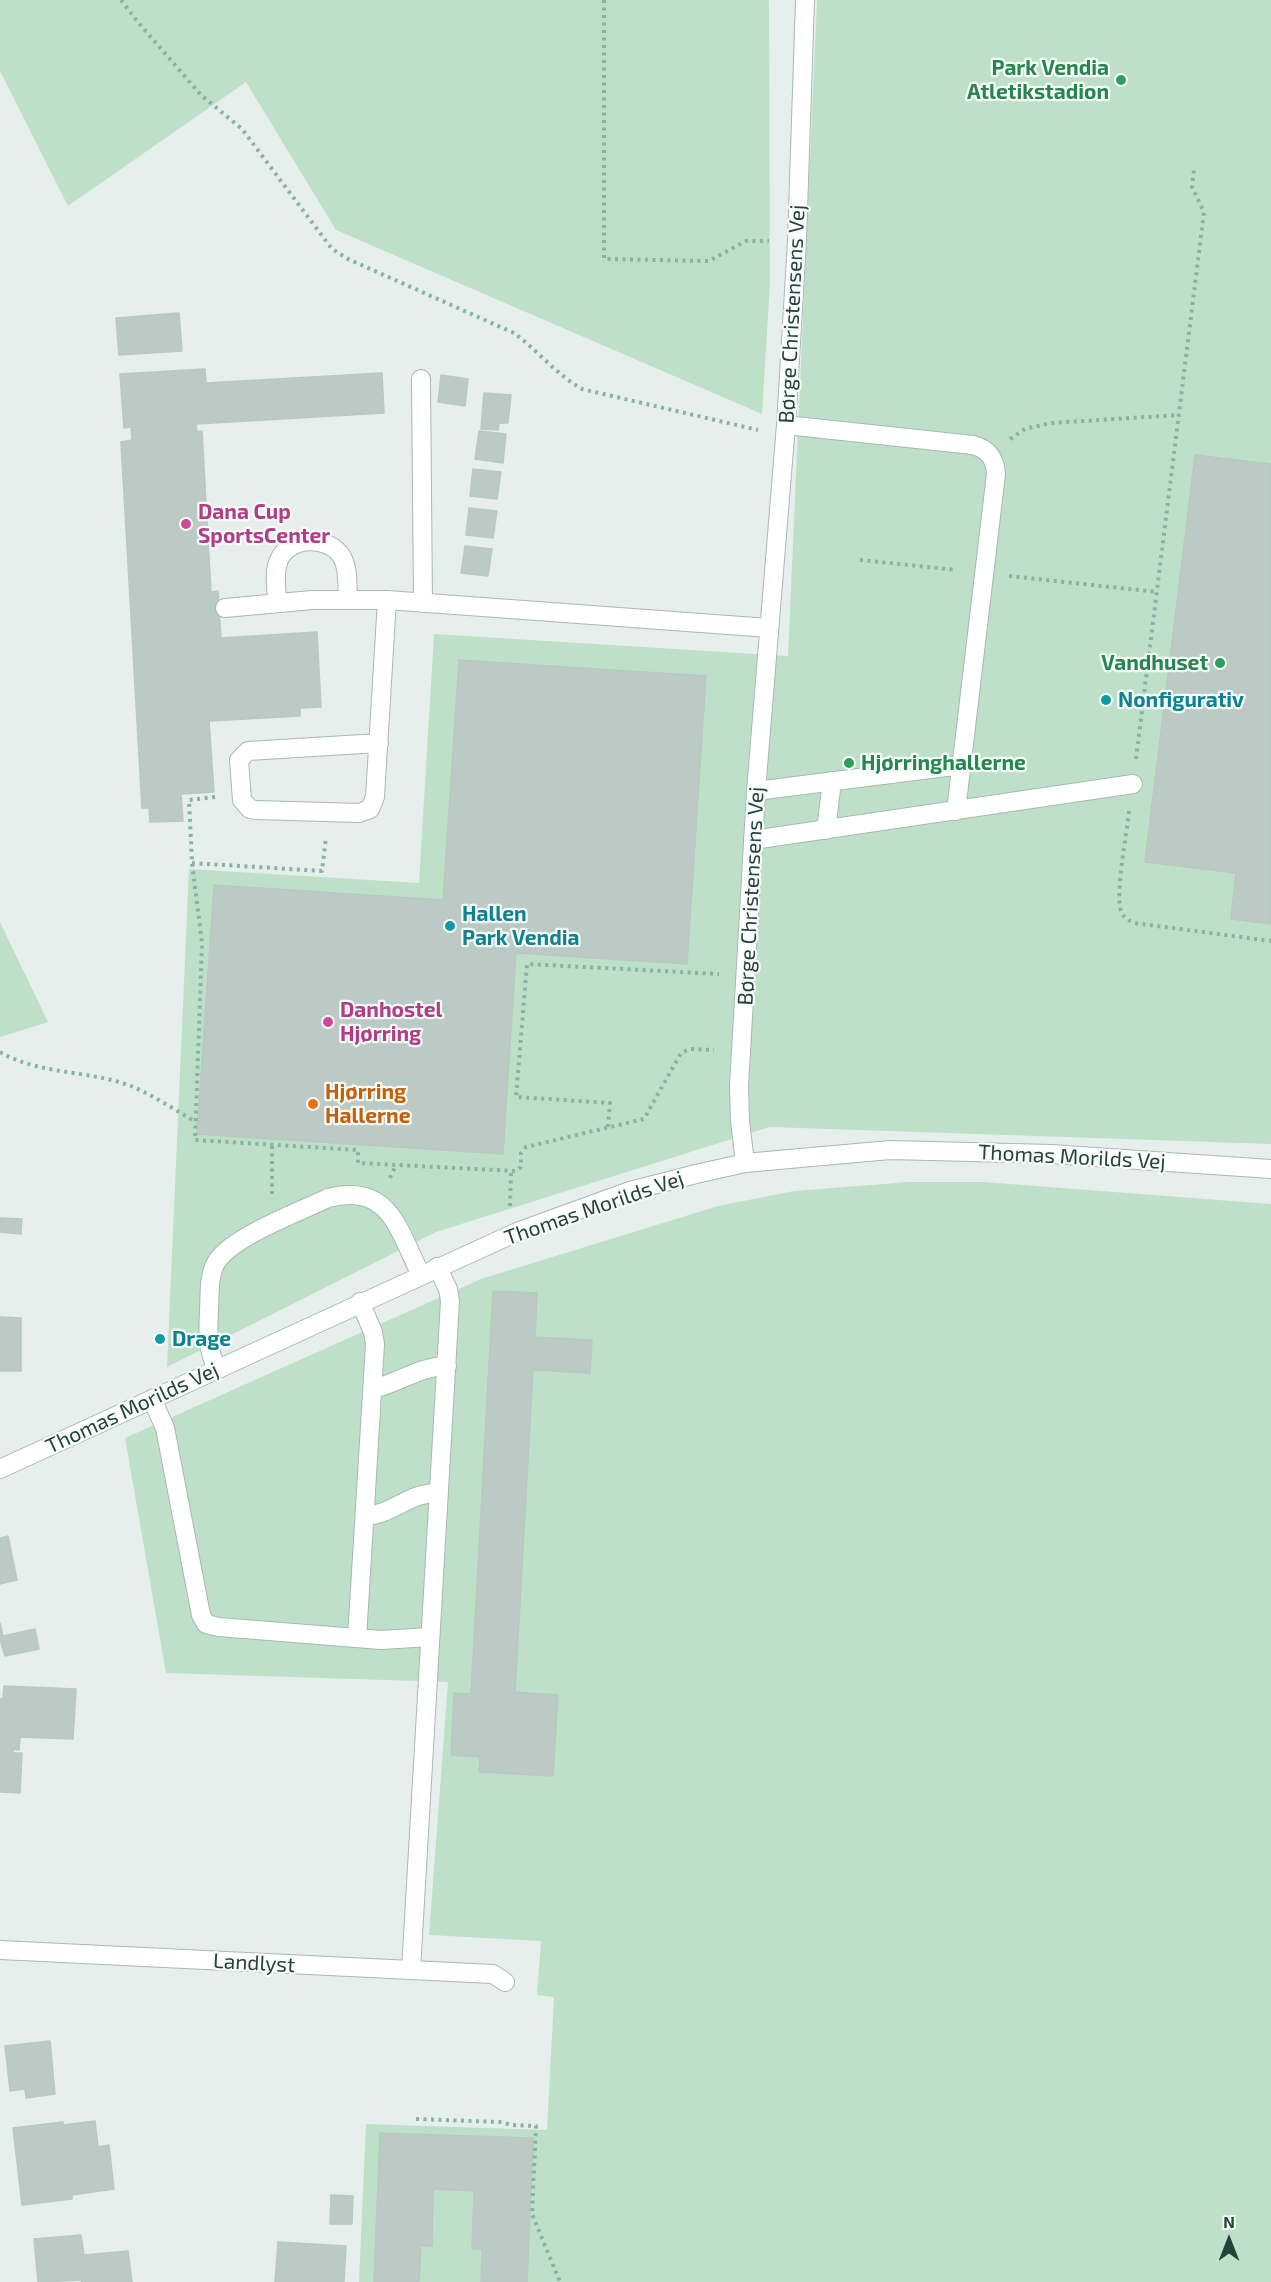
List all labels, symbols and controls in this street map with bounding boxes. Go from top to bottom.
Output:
place label: Park Vendia Atletikstadion [967,55,1109,105]
marker: Park Vendia Atletikstadion [1114,73,1128,87]
street label: Børge Christensens Vej [774,204,810,424]
place label: Dana Cup SportsCenter [198,499,330,549]
marker: Dana Cup SportsCenter [179,517,193,531]
place label: Vandhuset [1101,650,1208,676]
marker: Vandhuset [1213,656,1227,670]
place label: Nonfigurativ [1118,687,1244,713]
marker: Nonfigurativ [1099,693,1113,707]
place label: Hjørringhallerne [861,750,1026,776]
marker: Hjørringhallerne [842,756,856,770]
street label: Børge Christensens Vej [733,786,769,1006]
place label: Hallen Park Vendia [462,901,580,951]
marker: Hallen Park Vendia [443,919,457,933]
place label: Danhostel Hjørring [340,997,442,1047]
marker: Danhostel Hjørring [321,1015,335,1029]
place label: Hjørring Hallerne [325,1079,411,1129]
marker: Hjørring Hallerne [306,1097,320,1111]
street label: Thomas Morilds Vej [978,1140,1166,1174]
street label: Thomas Morilds Vej [501,1166,687,1250]
place label: Drage [172,1326,231,1352]
marker: Drage [153,1332,167,1346]
street label: Thomas Morilds Vej [42,1357,222,1459]
street label: Landlyst [212,1948,296,1978]
north arrow [1199,2210,1259,2270]
text: N [1223,2212,1235,2231]

